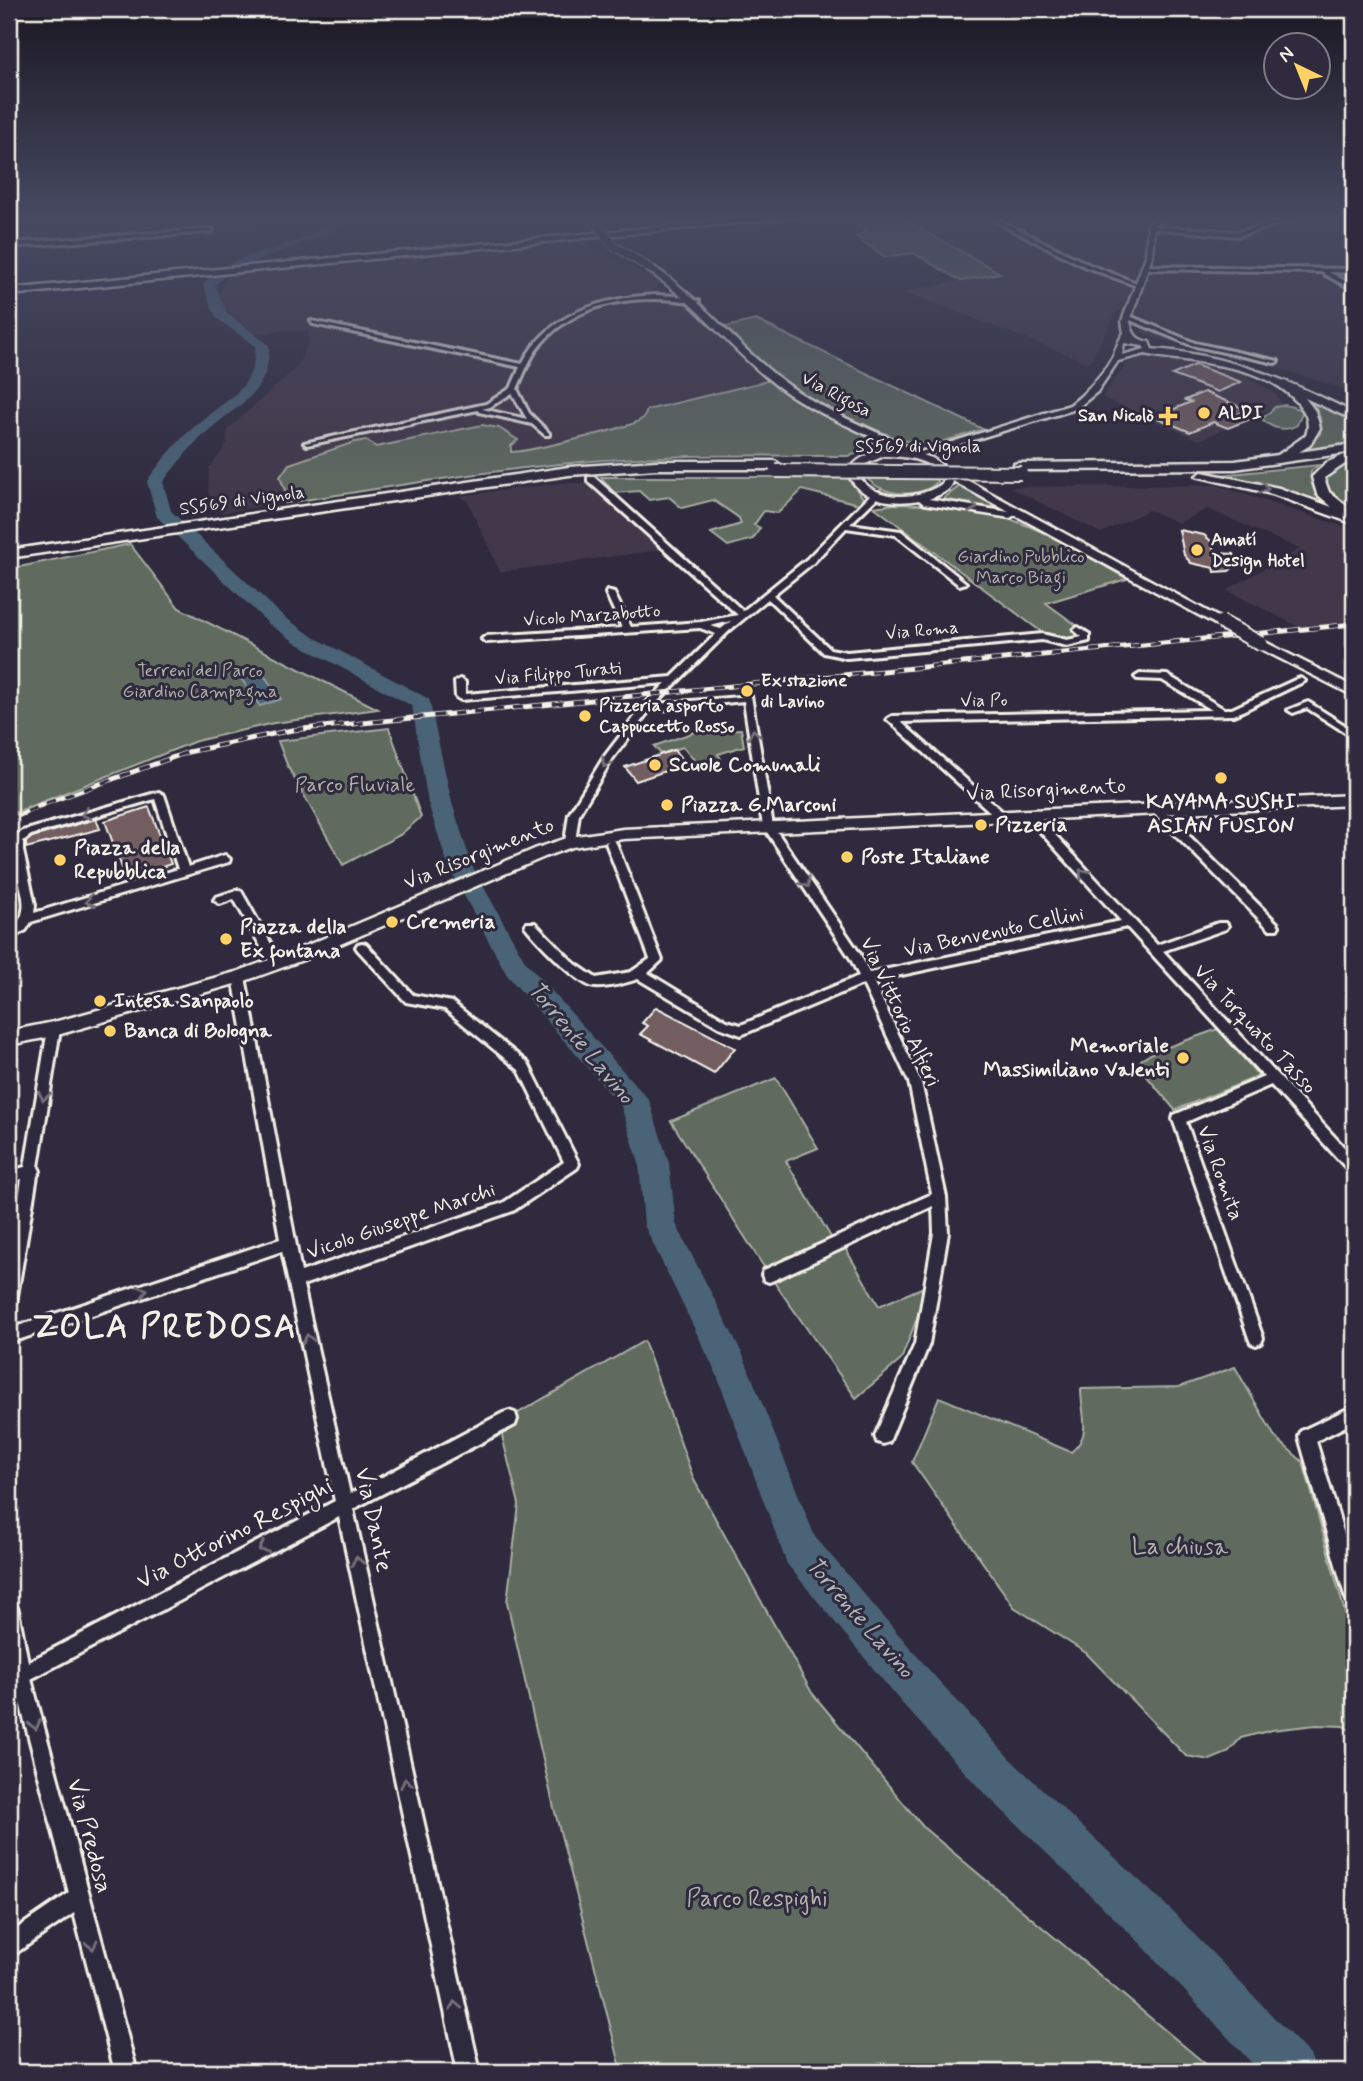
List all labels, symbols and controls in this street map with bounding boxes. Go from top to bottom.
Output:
north arrow [1262,32,1332,102]
text: N [1273,41,1300,68]
street label: Via Rigosa [796,367,875,425]
place label: ALDI [1218,401,1264,425]
place label: San Nicolò [1078,404,1154,428]
marker: ALDI [1196,405,1212,421]
marker: San Nicolò [1160,408,1176,424]
street label: SS569 di Vignola [855,435,981,460]
street label: SS569 di Vignola [178,480,306,523]
one-way arrow [1257,480,1269,494]
one-way arrow [967,499,979,514]
place label: Amatí Design Hotel [1211,528,1305,575]
marker: Amatí Design Hotel [1189,542,1205,558]
park label: Giardino Pubblico Marco Biagi [957,545,1085,592]
street label: Vicolo Marzabotto [523,599,661,633]
street label: Via Roma [884,616,960,646]
street label: Via Filippo Turati [494,656,623,691]
park label: Terreni del Parco Giardino Campagna [123,659,277,706]
place label: Ex stazione di Lavino [761,669,847,714]
marker: Ex stazione di Lavino [739,683,755,699]
street label: Via Po [960,689,1008,713]
place label: Pizzeria asporto Cappuccetto Rosso [599,694,735,739]
marker: Pizzeria asporto Cappuccetto Rosso [577,708,593,724]
one-way arrow [747,729,762,740]
place label: Scuole Comunali [669,751,820,779]
one-way arrow [601,756,614,769]
marker: Scuole Comunali [647,757,663,773]
marker: KAYAMA SUSHI ASIAN FUSION [1213,770,1229,786]
park label: Parco Fluviale [295,771,415,799]
street label: Via Risorgimento [965,772,1127,808]
place label: KAYAMA SUSHI ASIAN FUSION [1146,788,1297,840]
place label: Piazza G.Marconi [681,791,836,819]
marker: Piazza G.Marconi [659,797,675,813]
one-way arrow [80,806,92,821]
street label: Via Risorgimento [400,811,558,897]
place label: Pizzeria [995,811,1068,839]
marker: Pizzeria [973,817,989,833]
place label: Piazza della Repubblica [74,834,180,886]
place label: Poste Italiane [861,843,990,871]
marker: Poste Italiane [839,849,855,865]
marker: Piazza della Repubblica [52,852,68,868]
one-way arrow [1078,868,1091,881]
one-way arrow [798,875,810,888]
one-way arrow [84,893,97,907]
street label: Via Benvenuto Cellini [901,899,1087,965]
place label: Cremeria [406,908,496,936]
place label: Piazza della Ex fontana [240,913,346,967]
marker: Cremeria [384,914,400,930]
marker: Piazza della Ex fontana [218,931,234,947]
street label: Via Vittorio Alfieri [853,933,947,1091]
street label: Via Torquato Tasso [1187,958,1323,1100]
water label: Torrente Lavino [520,976,641,1111]
place label: Intesa Sanpaolo [114,987,254,1015]
marker: Intesa Sanpaolo [92,993,108,1009]
place label: Banca di Bologna [124,1017,273,1045]
marker: Banca di Bologna [102,1023,118,1039]
place label: Memoriale Massimiliano Valenti [983,1032,1169,1084]
marker: Memoriale Massimiliano Valenti [1175,1050,1191,1066]
one-way arrow [37,1091,52,1102]
street label: Via Romita [1190,1122,1250,1224]
street label: Vicolo Giuseppe Marchi [303,1175,499,1266]
one-way arrow [137,1285,149,1299]
district label: ZOLA PREDOSA [32,1306,298,1350]
one-way arrow [301,1333,316,1345]
street label: Via Dante [347,1465,399,1575]
street label: Via Ottorino Respighi [132,1471,339,1599]
park label: La chiusa [1132,1532,1229,1563]
one-way arrow [258,1539,270,1553]
water label: Torrente Lavino [798,1551,921,1686]
one-way arrow [351,1555,366,1567]
one-way arrow [27,1718,41,1730]
street label: Via Predosa [59,1775,119,1897]
one-way arrow [400,1777,414,1789]
park label: Parco Respighi [687,1884,828,1915]
one-way arrow [84,1939,98,1951]
one-way arrow [448,2000,463,2012]

